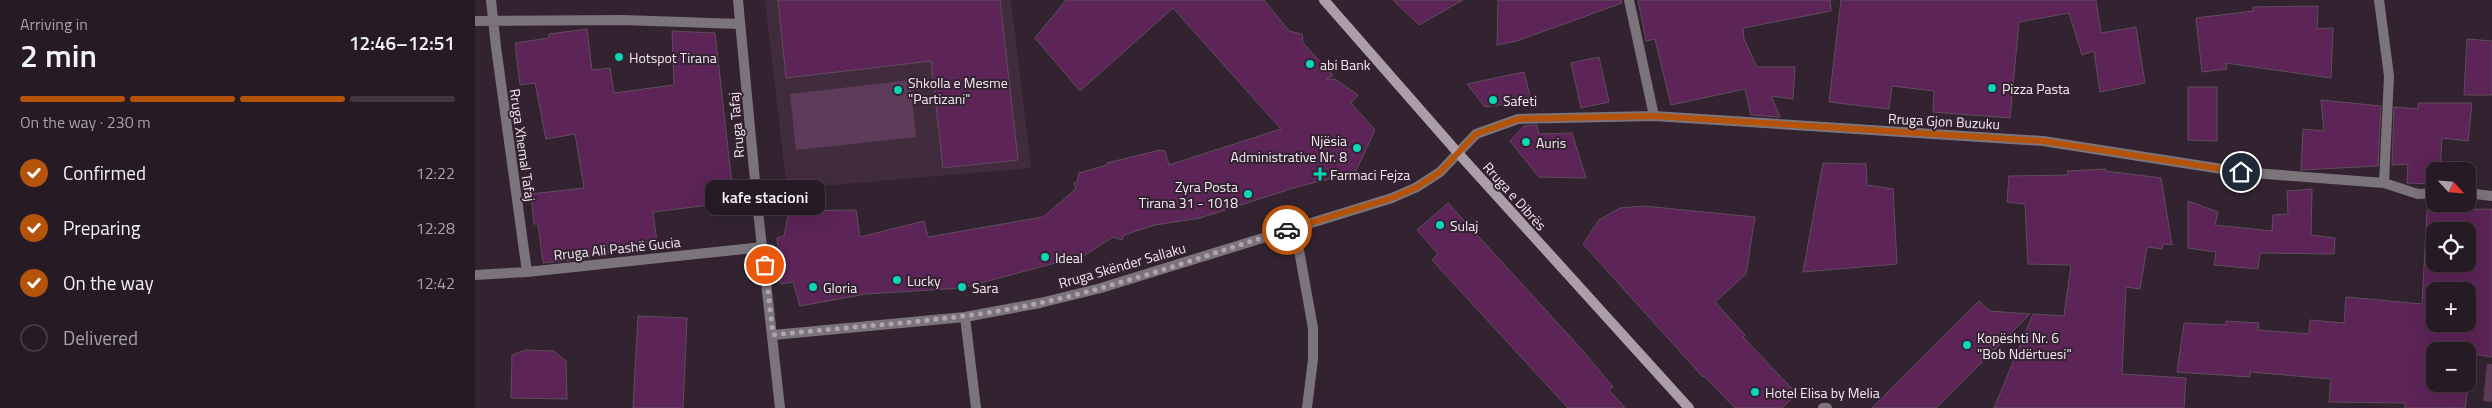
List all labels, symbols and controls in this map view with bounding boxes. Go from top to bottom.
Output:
text: Arriving in [20,12,88,36]
text: 12:46–12:51 [349,28,455,57]
text: 2 min [20,31,97,79]
place label: Hotspot Tirana [629,47,717,68]
marker: Hotspot Tirana [613,51,625,63]
place label: abi Bank [1320,54,1371,75]
marker: abi Bank [1304,58,1316,70]
place label: Shkolla e Mesme "Partizani" [908,72,1008,109]
place label: Pizza Pasta [2002,78,2070,99]
marker: Pizza Pasta [1986,82,1998,94]
marker: Shkolla e Mesme "Partizani" [892,84,904,96]
street label: Rruga Xhemal Tafaj [505,87,541,203]
place label: Safeti [1503,90,1537,111]
street label: Rruga Tafaj [723,91,749,159]
marker: Safeti [1487,94,1499,106]
street label: Rruga Gjon Buzuku [1888,108,2000,134]
text: On the way · 230 m [20,110,151,134]
place label: Njësia Administrative Nr. 8 [1230,130,1347,167]
place label: Auris [1536,132,1566,153]
marker: Auris [1520,136,1532,148]
marker: Njësia Administrative Nr. 8 [1351,142,1363,154]
pin [2220,151,2262,193]
street label: Rruga e Dibrës [1478,157,1552,235]
text: Confirmed [63,158,146,187]
icon: home [2227,158,2255,186]
icon: check [20,159,48,187]
text: 12:22 [416,161,455,185]
north arrow [2426,162,2476,212]
map controls [2426,162,2476,392]
place label: Farmaci Fejza [1330,164,1410,185]
marker: Farmaci Fejza [1314,168,1326,180]
place label: Zyra Posta Tirana 31 - 1018 [1139,176,1238,213]
callout: kafe stacioni [705,180,825,215]
text: kafe stacioni [722,185,808,209]
marker: Zyra Posta Tirana 31 - 1018 [1242,188,1254,200]
courier [1262,205,1312,255]
text: Preparing [63,213,140,242]
icon: check [20,214,48,242]
place label: Sulaj [1450,215,1478,236]
text: 12:28 [416,216,455,240]
icon: car [1273,216,1301,244]
marker: Sulaj [1434,219,1446,231]
button: locate [2426,222,2476,272]
street label: Rruga Ali Pashë Gucia [552,231,682,265]
street label: Rruga Skënder Sallaku [1056,237,1188,293]
pin [744,244,786,286]
place label: Ideal [1055,247,1083,268]
icon: bag [751,251,779,279]
marker: Ideal [1039,251,1051,263]
text: On the way [63,268,154,297]
icon: check [20,269,48,297]
place label: Lucky [907,270,941,291]
text: 12:42 [416,271,455,295]
marker: Lucky [891,274,903,286]
place label: Gloria [823,277,857,298]
place label: Sara [972,277,998,298]
marker: Gloria [807,281,819,293]
marker: Sara [956,281,968,293]
button: + [2426,282,2476,332]
text: Delivered [63,323,138,352]
place label: Kopështi Nr. 6 "Bob Ndërtuesi" [1977,327,2072,364]
marker: Kopështi Nr. 6 "Bob Ndërtuesi" [1961,339,1973,351]
button: − [2426,342,2476,392]
place label: Hotel Elisa by Melia [1765,382,1880,403]
marker: Hotel Elisa by Melia [1749,386,1761,398]

